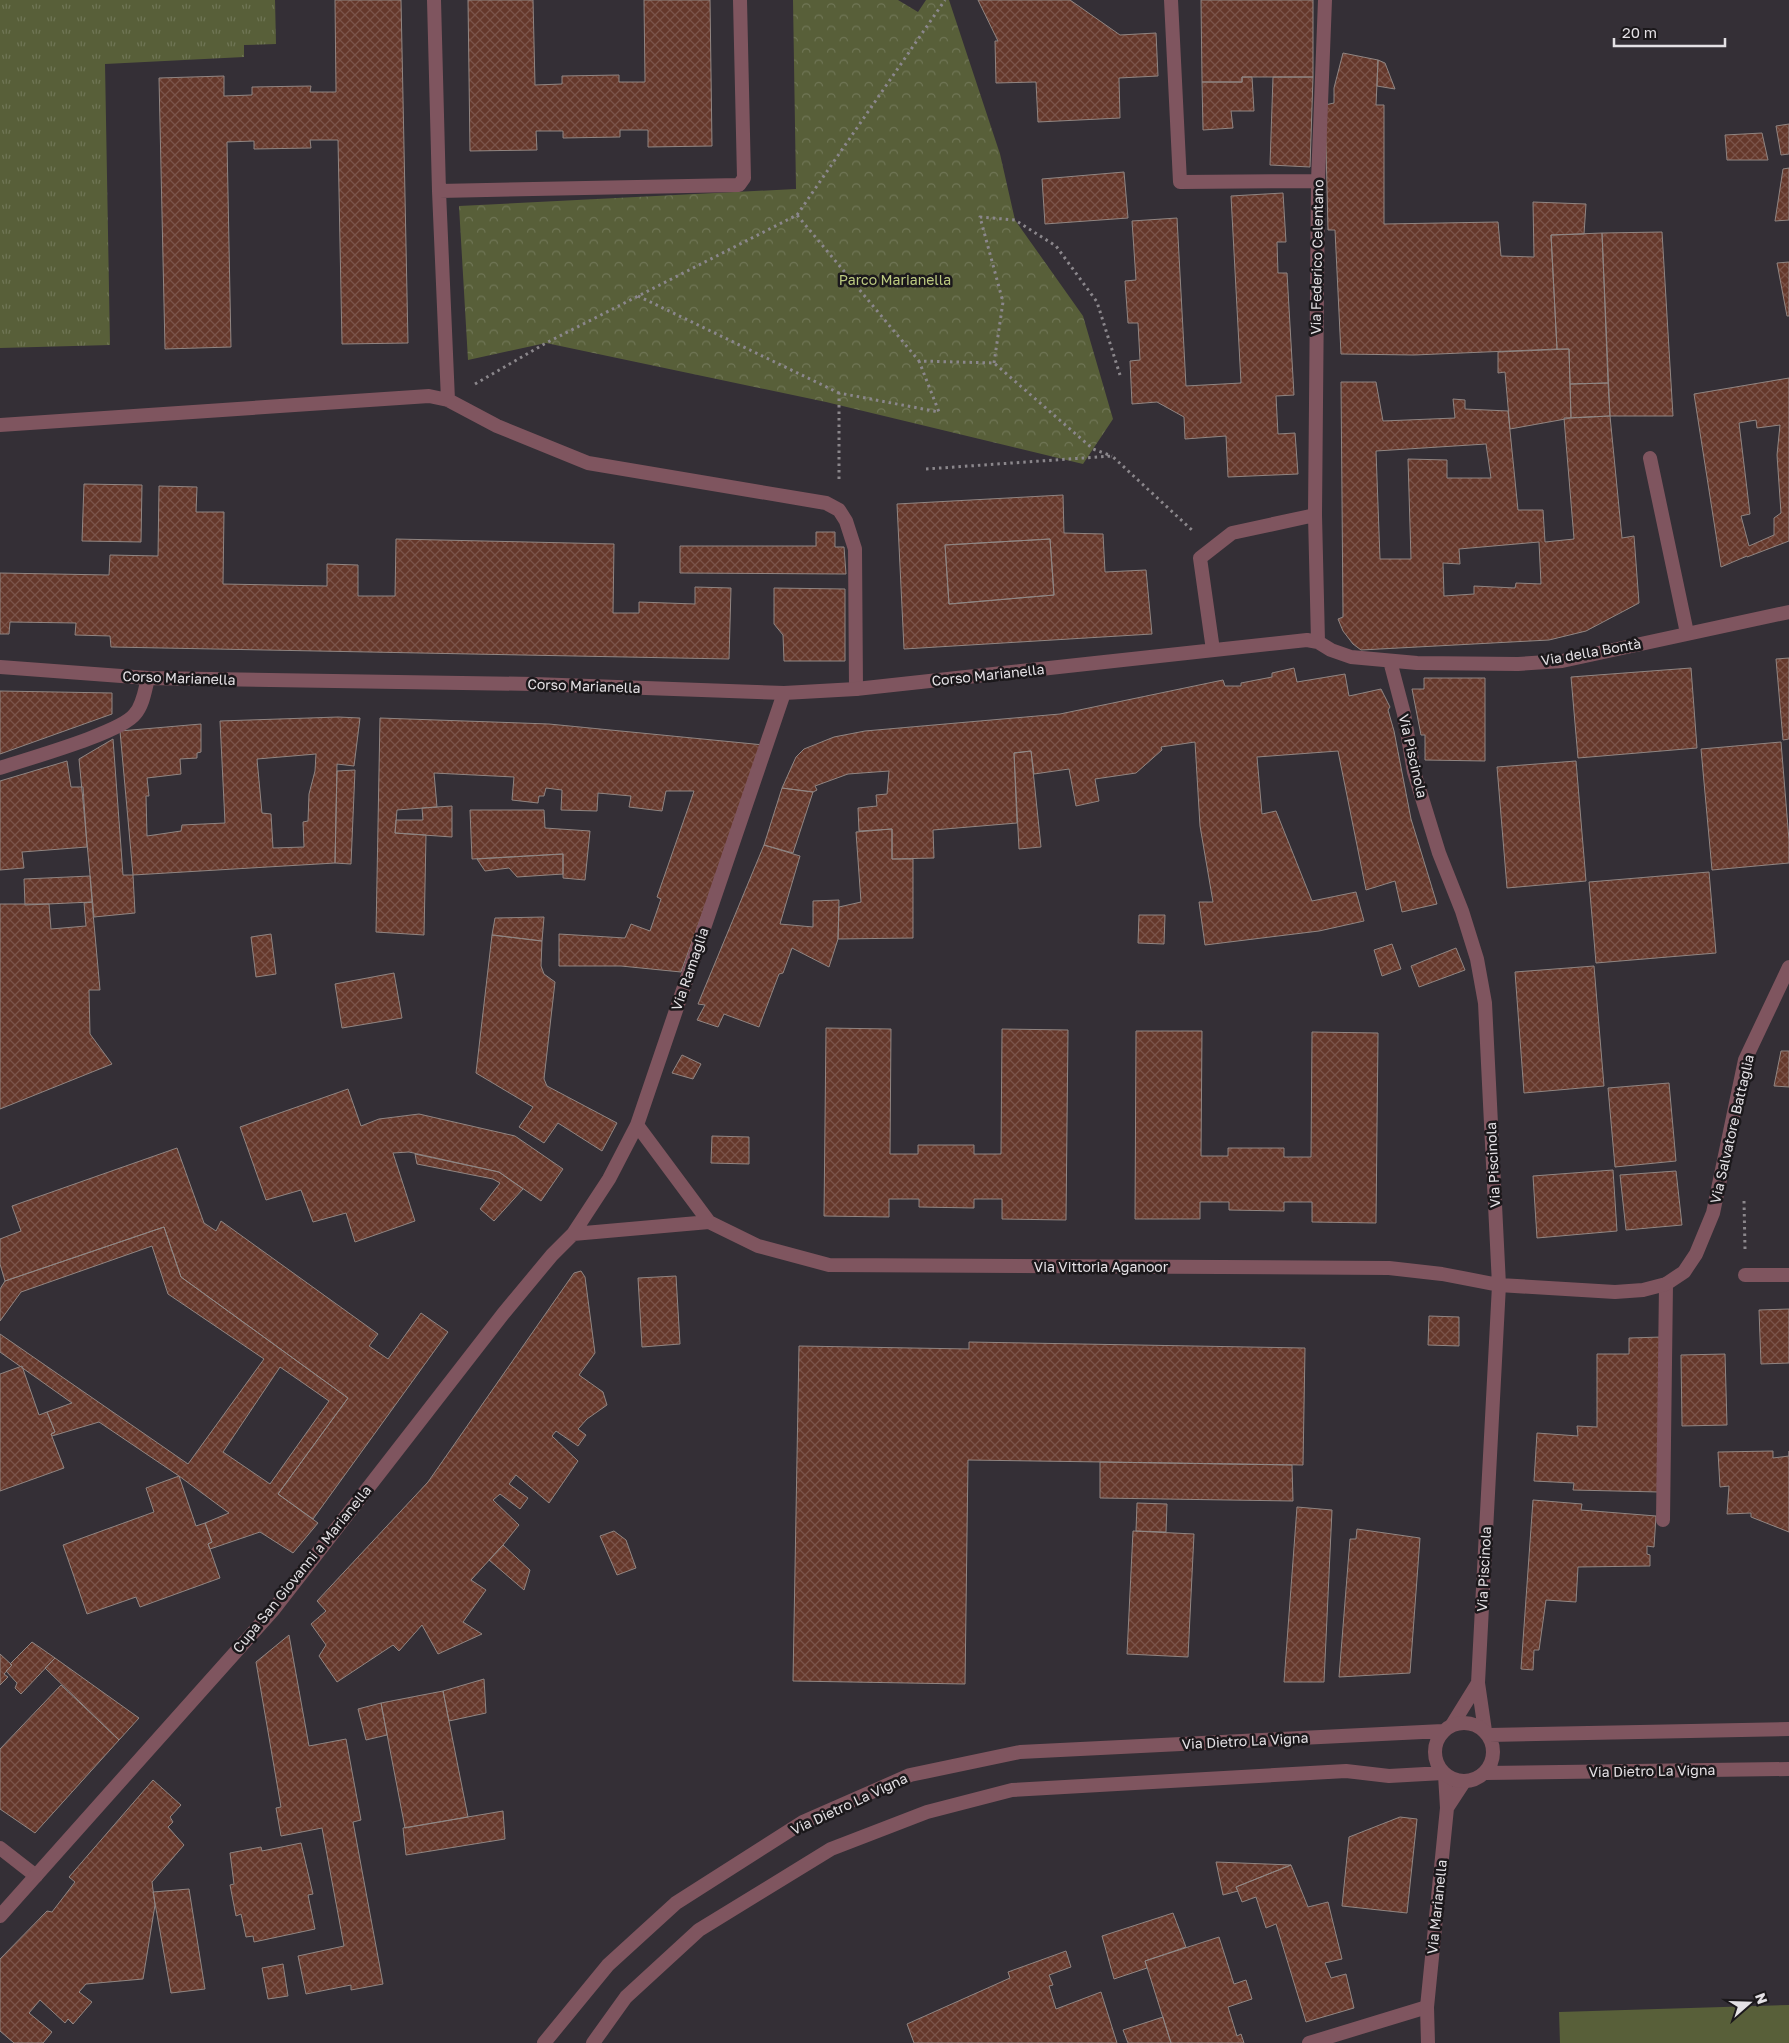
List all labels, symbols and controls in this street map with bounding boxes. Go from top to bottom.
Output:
scale bar [1614,15,1725,47]
text: 20 m [1622,23,1657,41]
street label: Via Federico Celentano [1307,179,1326,335]
park label: Parco Marianella [839,271,951,288]
street label: Via della Bontà [1540,634,1642,669]
street label: Corso Marianella [931,660,1045,689]
street label: Corso Marianella [122,667,236,688]
street label: Corso Marianella [527,675,641,696]
street label: Via Piscinola [1396,712,1431,800]
street label: Via Ramaglia [667,925,712,1013]
street label: Via Salvatore Battaglia [1706,1053,1757,1205]
street label: Via Piscinola [1482,1122,1503,1208]
street label: Via Vittoria Aganoor [1034,1258,1169,1275]
street label: Cupa San Giovanni a Marianella [229,1481,374,1656]
street label: Via Piscinola [1473,1526,1494,1612]
street label: Via Dietro La Vigna [1181,1729,1309,1752]
street label: Via Dietro La Vigna [1588,1761,1716,1780]
street label: Via Dietro La Vigna [788,1769,910,1838]
street label: Via Marianella [1423,1859,1450,1955]
north arrow [1724,1978,1774,2028]
text: N [1752,1990,1771,2006]

